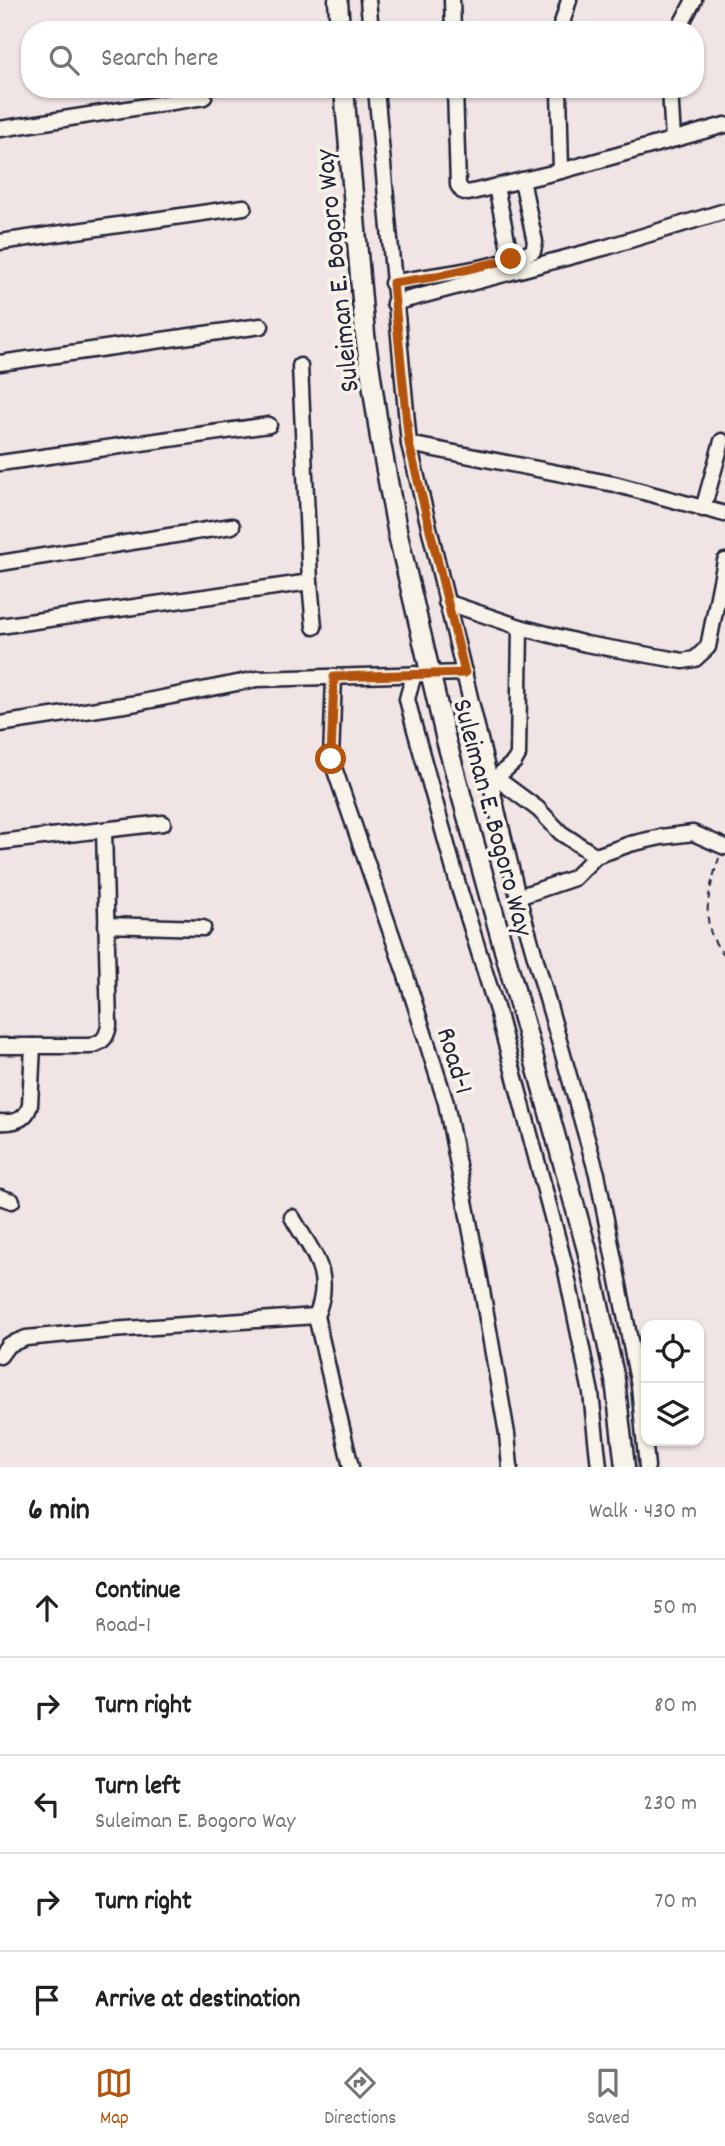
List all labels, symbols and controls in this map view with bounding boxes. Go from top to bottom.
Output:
search box [21,21,704,98]
icon: search [45,41,83,79]
text: Search here [101,41,219,78]
street label: Suleiman E. Bogoro Way [307,146,373,394]
route end [495,243,526,274]
street label: Suleiman E. Bogoro Way [439,695,541,942]
route start [315,743,346,774]
street label: Road-1 [423,1023,481,1100]
map controls [641,1320,704,1446]
button: locate [641,1320,704,1383]
button: layers [641,1383,704,1446]
text: 6 min [28,1491,90,1534]
text: Walk · 430 m [589,1496,697,1529]
text: Continue [95,1573,180,1610]
icon: ahead [28,1589,66,1627]
text: 50 m [653,1592,697,1625]
text: Road-1 [95,1610,151,1643]
icon: right [28,1687,66,1725]
text: Turn right [95,1688,192,1725]
text: 80 m [654,1690,697,1723]
text: Turn left [95,1769,181,1806]
icon: left [28,1785,66,1823]
text: 230 m [643,1788,697,1821]
text: Suleiman E. Bogoro Way [95,1806,296,1839]
icon: right [28,1883,66,1921]
text: Turn right [95,1884,192,1921]
text: 70 m [655,1886,697,1919]
icon: arrive [28,1981,66,2019]
text: Arrive at destination [95,1982,300,2019]
tab: Map [95,2064,133,2133]
tab: Directions [324,2064,396,2133]
tab: Saved [587,2064,630,2133]

